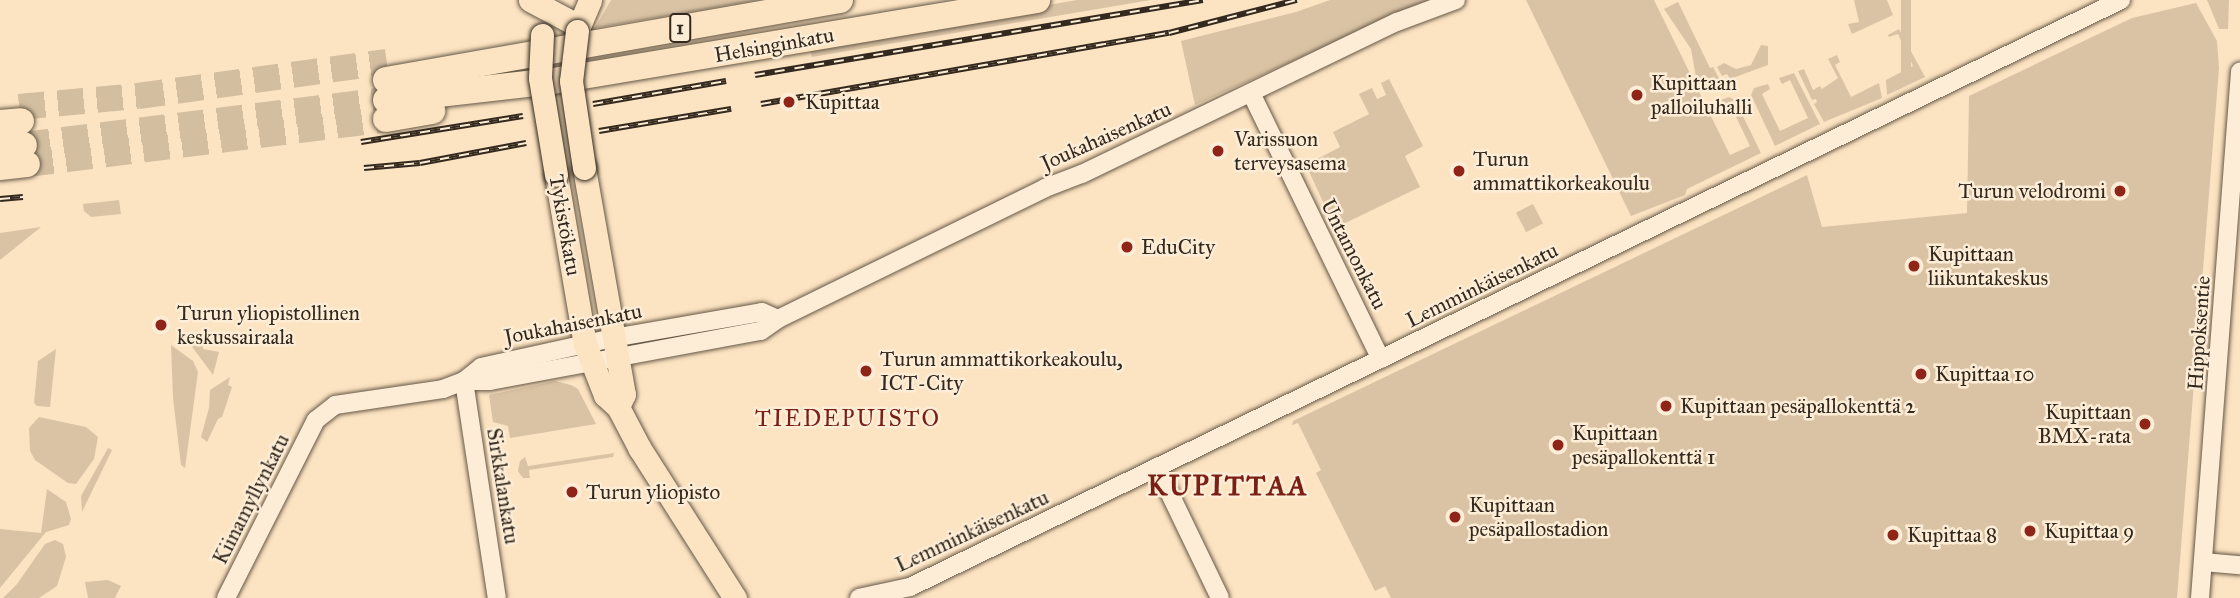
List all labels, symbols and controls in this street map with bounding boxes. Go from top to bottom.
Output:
road number: 1 [668,12,692,44]
street label: Helsinginkatu [712,22,836,68]
place label: Kupittaan palloiluhalli [1651,70,1753,120]
marker: Kupittaan palloiluhalli [1629,87,1645,103]
place label: Kupittaa [805,89,880,115]
marker: Kupittaa [779,92,799,112]
street label: Joukahaisenkatu [1037,96,1175,176]
place label: Varissuon terveysasema [1234,126,1346,176]
marker: Varissuon terveysasema [1208,141,1228,161]
place label: Turun ammattikorkeakoulu [1473,146,1650,196]
marker: Turun ammattikorkeakoulu [1451,163,1467,179]
street label: Tykistökatu [544,172,586,278]
place label: Turun velodromi [1958,178,2106,204]
marker: Turun velodromi [2112,183,2128,199]
street label: Untamonkatu [1315,195,1393,313]
place label: EduCity [1141,234,1215,260]
street label: Lemminkäisenkatu [1402,237,1562,333]
marker: EduCity [1119,239,1135,255]
place label: Kupittaan liikuntakeskus [1928,241,2048,291]
marker: Kupittaan liikuntakeskus [1906,258,1922,274]
street label: Hippoksentie [2182,275,2216,391]
street label: Joukahaisenkatu [502,298,644,350]
place label: Turun yliopistollinen keskussairaala [177,300,360,350]
marker: Turun yliopistollinen keskussairaala [151,315,171,335]
place label: Turun ammattikorkeakoulu, ICT-City [880,346,1123,396]
place label: Kupittaa 10 [1935,361,2034,387]
marker: Turun ammattikorkeakoulu, ICT-City [858,363,874,379]
marker: Kupittaa 10 [1913,366,1929,382]
place label: Kupittaan pesäpallokenttä 2 [1680,393,1916,419]
marker: Kupittaan pesäpallokenttä 2 [1658,398,1674,414]
place label: Kupittaan BMX-rata [2038,399,2131,449]
district label: TIEDEPUISTO [756,404,940,432]
marker: Kupittaan BMX-rata [2137,416,2153,432]
place label: Kupittaan pesäpallokenttä 1 [1572,420,1715,470]
street label: Sirkkalankatu [481,426,525,546]
street label: Kiinamyllynkatu [207,430,295,568]
marker: Kupittaan pesäpallokenttä 1 [1550,437,1566,453]
district label: KUPITTAA [1148,469,1308,503]
place label: Turun yliopisto [586,479,720,505]
marker: Turun yliopisto [564,484,580,500]
street label: Lemminkäisenkatu [891,484,1053,578]
place label: Kupittaan pesäpallostadion [1469,492,1608,542]
marker: Kupittaan pesäpallostadion [1447,509,1463,525]
place label: Kupittaa 9 [2044,518,2134,544]
place label: Kupittaa 8 [1907,522,1997,548]
marker: Kupittaa 9 [2022,523,2038,539]
marker: Kupittaa 8 [1885,527,1901,543]

